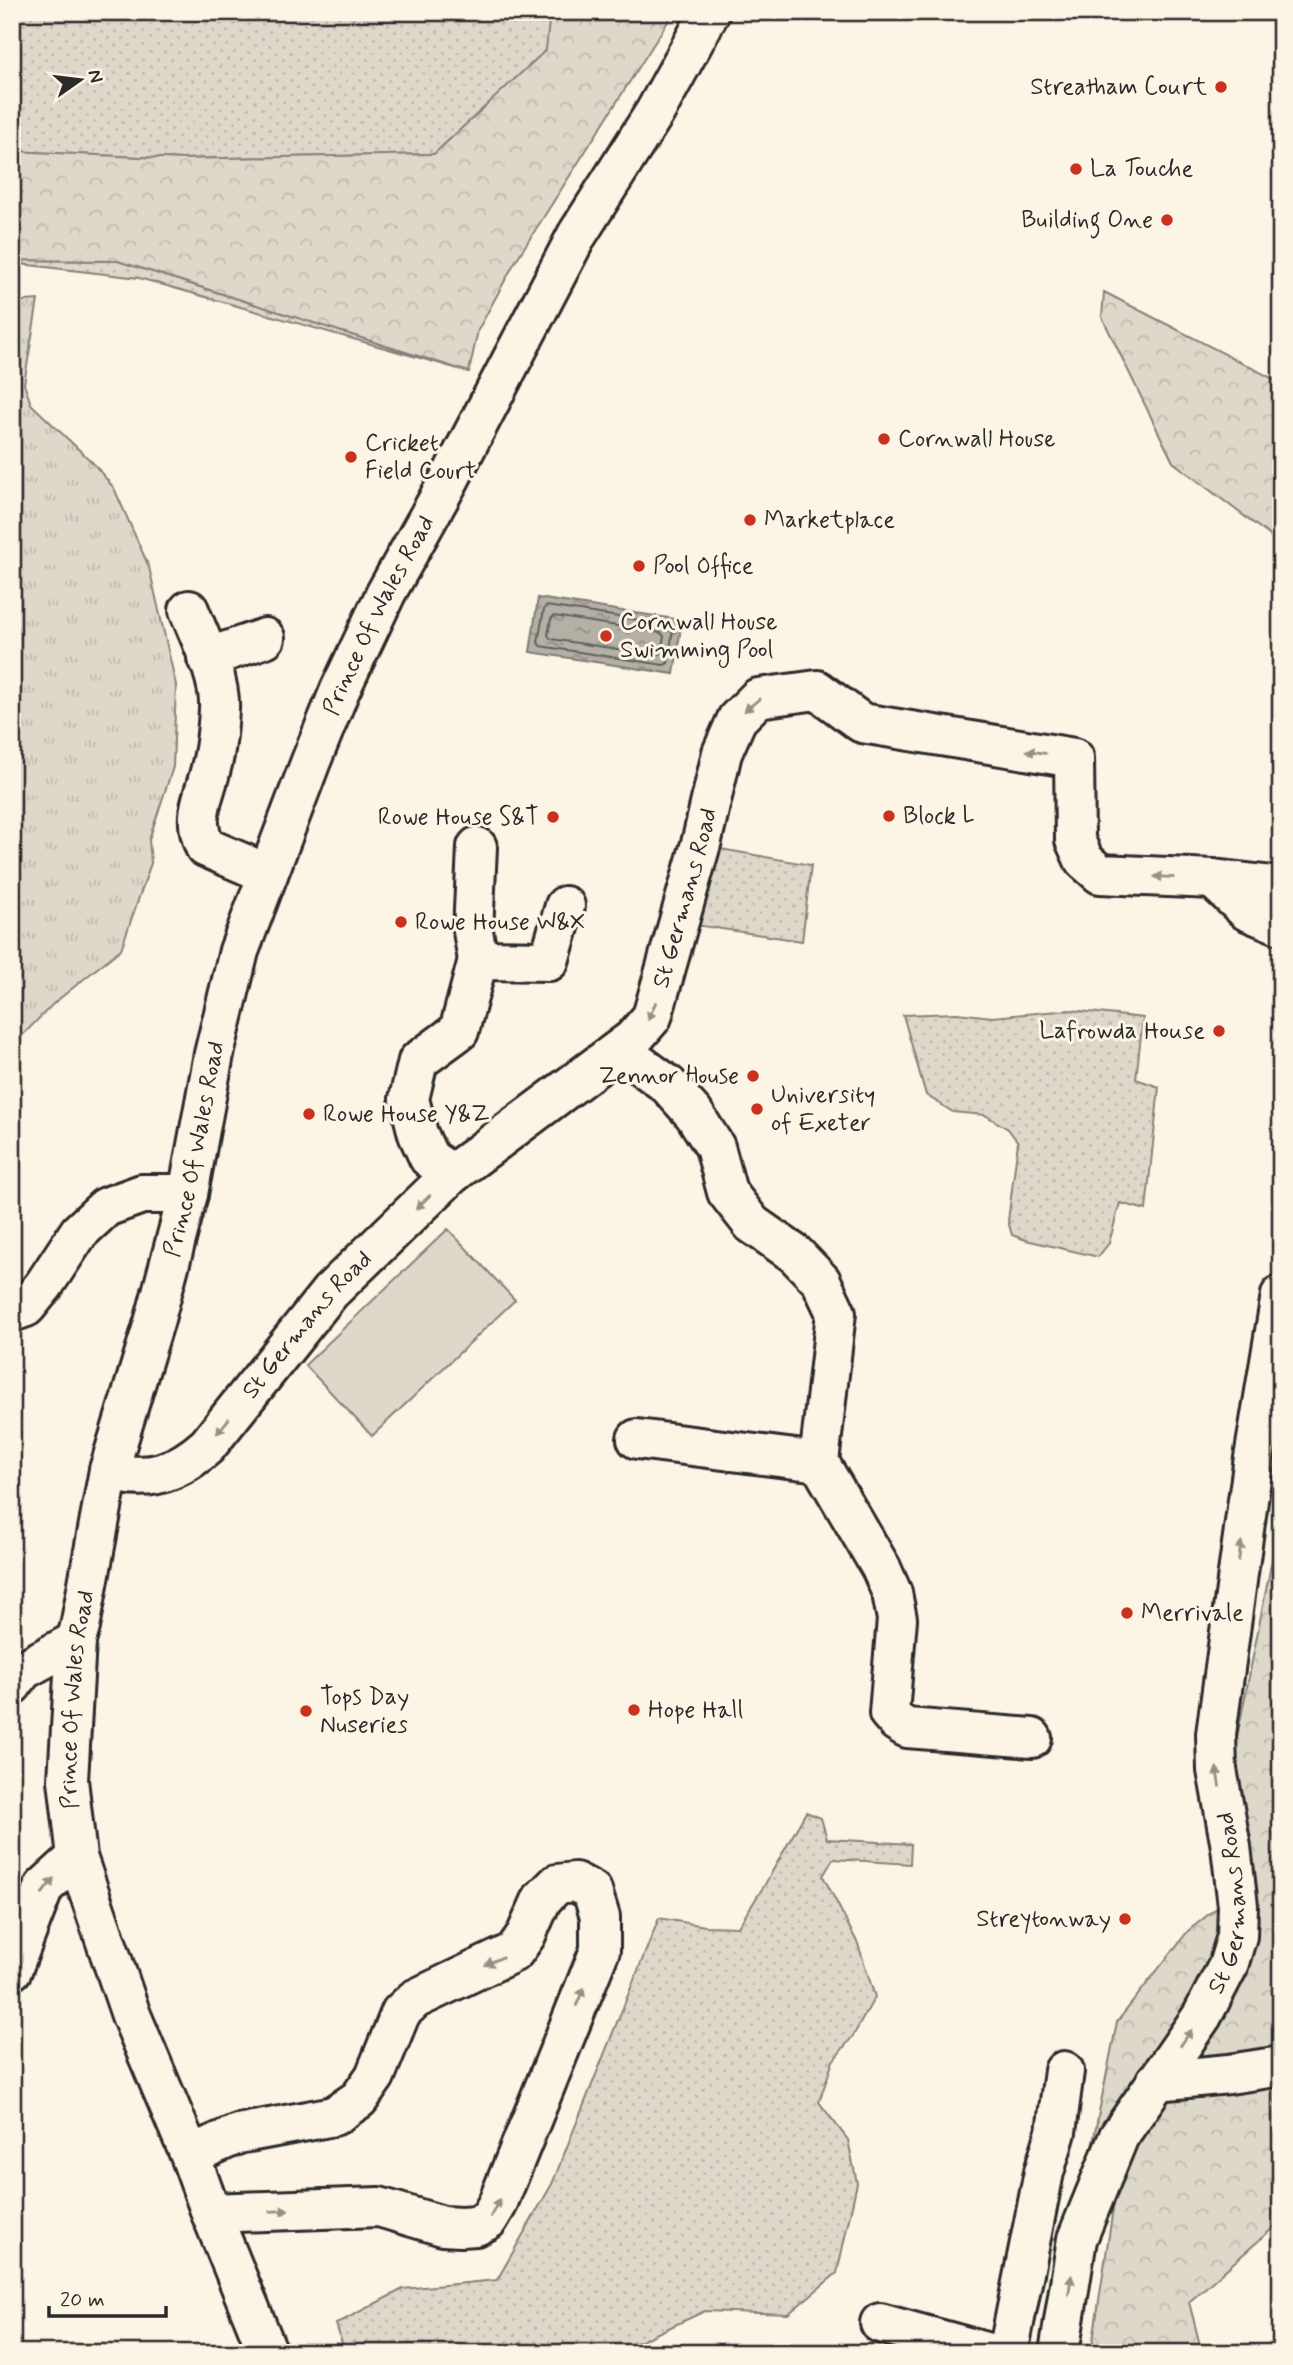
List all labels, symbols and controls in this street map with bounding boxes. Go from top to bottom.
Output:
north arrow [46,46,116,116]
text: N [81,67,109,85]
place label: Streatham Court [1030,72,1207,103]
marker: Streatham Court [1213,79,1229,95]
place label: La Touche [1090,154,1194,185]
marker: La Touche [1068,161,1084,177]
place label: Building One [1021,205,1153,239]
marker: Building One [1159,212,1175,228]
place label: Cornwall House [898,424,1056,455]
place label: Cricket Field Court [365,428,476,487]
marker: Cornwall House [876,431,892,447]
marker: Cricket Field Court [343,449,359,465]
place label: Marketplace [764,505,895,536]
street label: Prince Of Wales Road [316,510,442,720]
marker: Marketplace [742,512,758,528]
place label: Pool Office [653,551,754,582]
marker: Pool Office [631,558,647,574]
place label: Cornwall House Swimming Pool [620,607,778,668]
marker: Cornwall House Swimming Pool [598,628,614,644]
one-way arrow [744,698,762,713]
one-way arrow [1025,746,1047,757]
place label: Block L [903,801,975,832]
place label: Rowe House S&T [378,802,539,833]
street label: St Germans Road [645,805,724,992]
marker: Block L [881,808,897,824]
marker: Rowe House S&T [545,809,561,825]
one-way arrow [1153,871,1175,882]
place label: Rowe House W&X [415,907,585,938]
marker: Rowe House W&X [393,914,409,930]
one-way arrow [647,1001,658,1022]
place label: Lafrowda House [1039,1016,1205,1047]
marker: Lafrowda House [1211,1023,1227,1039]
street label: Prince Of Wales Road [156,1038,232,1261]
place label: Zennor House [599,1061,739,1092]
marker: Zennor House [745,1068,761,1084]
place label: University of Exeter [771,1080,875,1139]
place label: Rowe House Y&Z [323,1099,489,1130]
marker: University of Exeter [749,1101,765,1117]
marker: Rowe House Y&Z [301,1106,317,1122]
one-way arrow [415,1194,432,1210]
street label: St Germans Road [235,1244,379,1405]
one-way arrow [216,1418,231,1435]
one-way arrow [1235,1540,1246,1562]
street label: Prince Of Wales Road [53,1588,102,1811]
place label: Merrivale [1141,1598,1244,1629]
marker: Merrivale [1119,1605,1135,1621]
place label: Tops Day Nuseries [320,1682,409,1741]
place label: Hope Hall [648,1695,744,1726]
marker: Hope Hall [626,1702,642,1718]
marker: Tops Day Nuseries [298,1703,314,1719]
one-way arrow [1212,1766,1223,1788]
street label: St Germans Road [1201,1810,1254,2000]
one-way arrow [41,1877,55,1896]
place label: Streytonway [976,1904,1111,1935]
marker: Streytonway [1117,1911,1133,1927]
one-way arrow [484,1956,504,1967]
one-way arrow [574,1986,585,2007]
one-way arrow [1179,2029,1193,2047]
one-way arrow [489,2198,500,2218]
one-way arrow [268,2205,290,2216]
scale bar [49,2274,166,2318]
one-way arrow [1064,2274,1075,2296]
text: 20 m [60,2286,105,2314]

